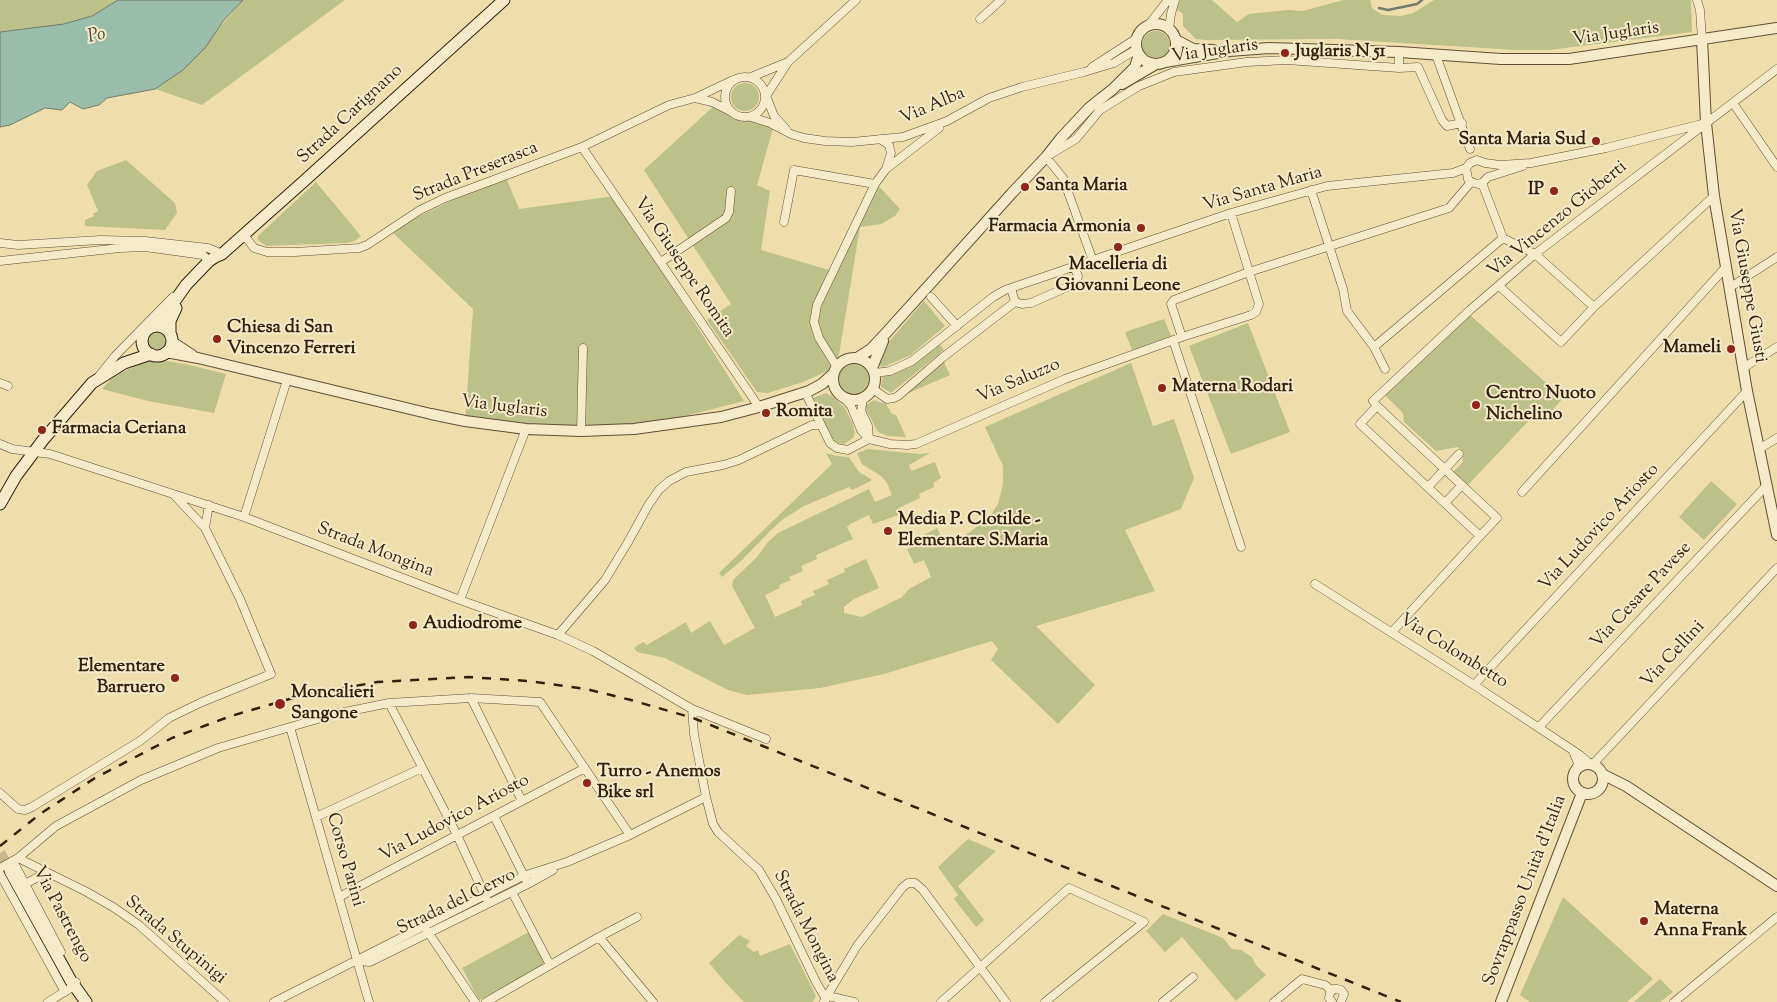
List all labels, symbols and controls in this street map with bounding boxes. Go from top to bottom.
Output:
street label: Via Juglaris [1571,18,1661,52]
water label: Po [86,24,108,50]
street label: Via Juglaris [1170,35,1260,69]
place label: Juglaris N 51 [1295,42,1386,64]
marker: Juglaris N 51 [1279,47,1291,59]
street label: Strada Carignano [294,61,408,169]
street label: Via Alba [897,84,969,130]
place label: Santa Maria Sud [1458,130,1586,152]
marker: Santa Maria Sud [1590,135,1602,147]
street label: Strada Preserasca [410,138,542,208]
street label: Via Vincenzo Gioberti [1484,157,1632,283]
street label: Via Santa Maria [1201,163,1325,217]
place label: Santa Maria [1035,176,1128,198]
place label: IP [1528,180,1544,202]
marker: Santa Maria [1019,181,1031,193]
marker: IP [1548,185,1560,197]
street label: Via Giuseppe Romita [628,194,738,342]
street label: Via Giuseppe Giusti [1722,207,1770,365]
place label: Farmacia Armonia [989,217,1131,239]
marker: Farmacia Armonia [1135,222,1147,234]
marker: Macelleria di Giovanni Leone [1112,241,1124,253]
place label: Macelleria di Giovanni Leone [1056,255,1180,298]
place label: Chiesa di San Vincenzo Ferreri [227,318,356,360]
marker: Chiesa di San Vincenzo Ferreri [211,333,223,345]
place label: Mameli [1663,338,1721,360]
marker: Mameli [1725,343,1737,355]
street label: Via Saluzzo [974,355,1064,409]
place label: Materna Rodari [1172,377,1293,399]
marker: Materna Rodari [1156,382,1168,394]
place label: Centro Nuoto Nichelino [1486,384,1596,426]
street label: Via Juglaris [459,392,549,424]
marker: Centro Nuoto Nichelino [1470,399,1482,411]
place label: Romita [776,402,833,424]
marker: Romita [760,407,772,419]
place label: Farmacia Ceriana [52,419,186,441]
marker: Farmacia Ceriana [36,424,48,436]
street label: Via Ludovico Ariosto [1535,460,1665,596]
place label: Media P. Clotilde - Elementare S.Maria [898,510,1048,552]
street label: Strada Mongina [314,519,436,583]
marker: Media P. Clotilde - Elementare S.Maria [882,525,894,537]
street label: Via Cesare Pavese [1587,538,1697,654]
street label: Via Colombetto [1395,610,1511,694]
place label: Audiodrome [423,614,522,636]
street label: Via Cellini [1637,617,1711,693]
marker: Audiodrome [407,619,419,631]
place label: Elementare Barruero [78,657,165,700]
marker: Elementare Barruero [169,672,181,684]
place label: Moncalieri Sangone [291,683,374,726]
marker: Moncalieri Sangone [273,697,287,711]
place label: Turro - Anemos Bike srl [597,762,721,804]
street label: Via Ludovico Ariosto [376,770,534,868]
marker: Turro - Anemos Bike srl [581,777,593,789]
street label: Sovrappasso Unità d'Italia [1480,793,1572,989]
street label: Corso Parini [320,810,368,910]
street label: Via Pastrengo [27,863,95,967]
street label: Strada del Cervo [394,865,520,941]
street label: Strada Mongina [767,867,843,987]
street label: Strada Stupinigi [120,892,230,990]
place label: Materna Anna Frank [1654,900,1747,942]
marker: Materna Anna Frank [1638,915,1650,927]

